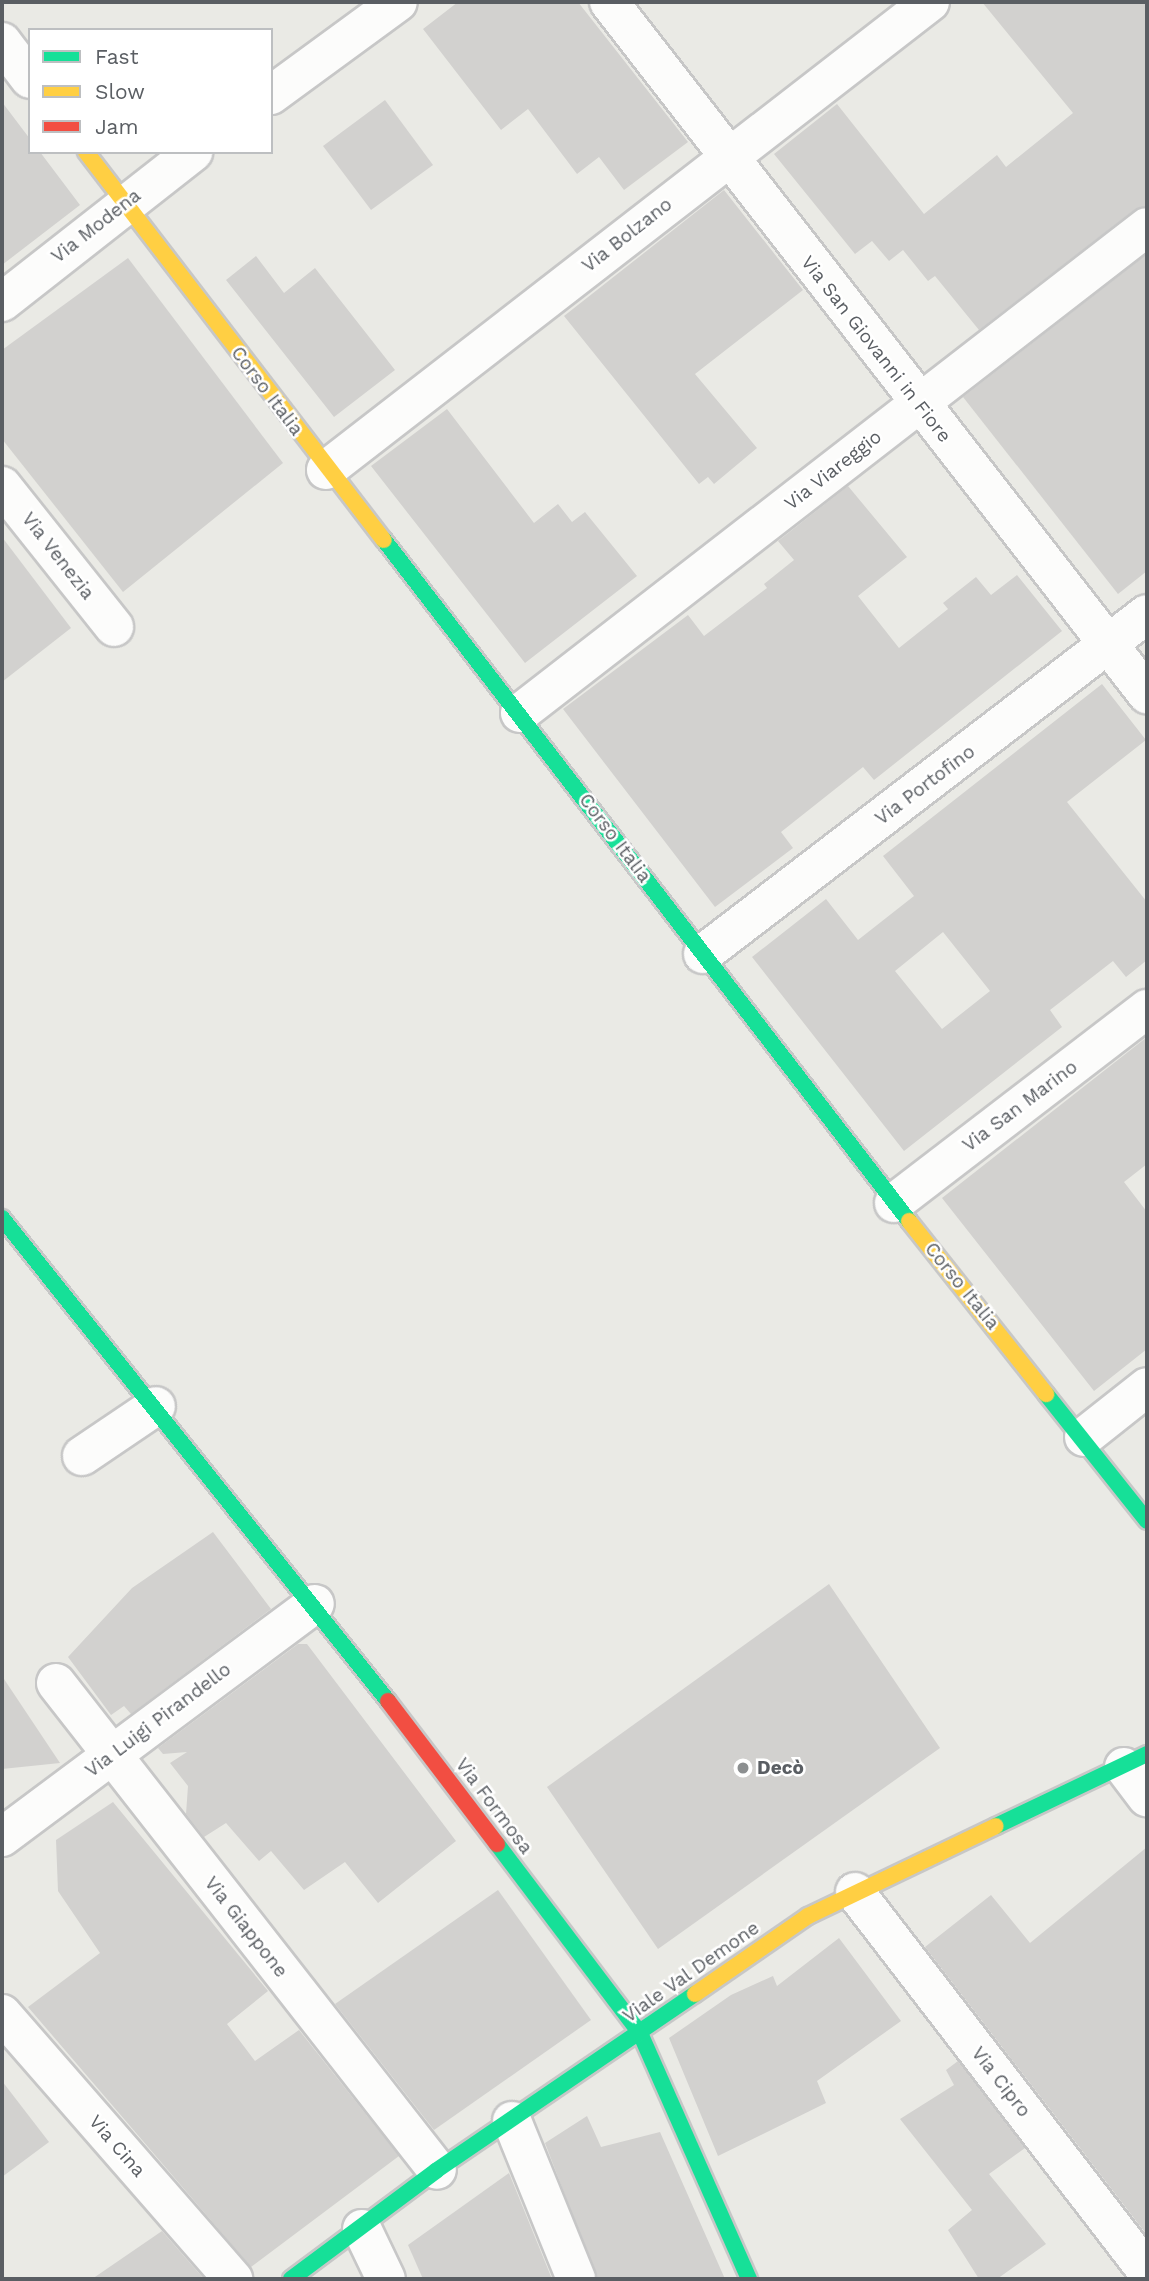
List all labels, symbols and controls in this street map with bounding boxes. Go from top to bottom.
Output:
legend [28,28,273,154]
text: Fast [95,44,139,69]
text: Slow [95,79,145,104]
text: Jam [95,114,138,139]
street label: Via Modena [47,184,145,268]
street label: Via Bolzano [577,193,677,277]
street label: Via San Giovanni in Fiore [796,251,956,447]
street label: Corso Italia [226,342,308,440]
street label: Via Viareggio [780,425,886,515]
street label: Via Venezia [16,507,100,605]
street label: Via Portofino [870,740,980,830]
street label: Corso Italia [574,789,656,887]
street label: Via San Marino [958,1055,1082,1157]
street label: Corso Italia [920,1238,1004,1334]
street label: Via Luigi Pirandello [81,1658,235,1782]
street label: Via Formosa [450,1753,538,1859]
place label: Decò [757,1757,804,1779]
marker: Decò [735,1760,751,1776]
street label: Via Giappone [199,1872,293,1982]
street label: Viale Val Demone [618,1916,764,2028]
street label: Via Cipro [966,2042,1036,2122]
street label: Via Cina [84,2110,150,2182]

